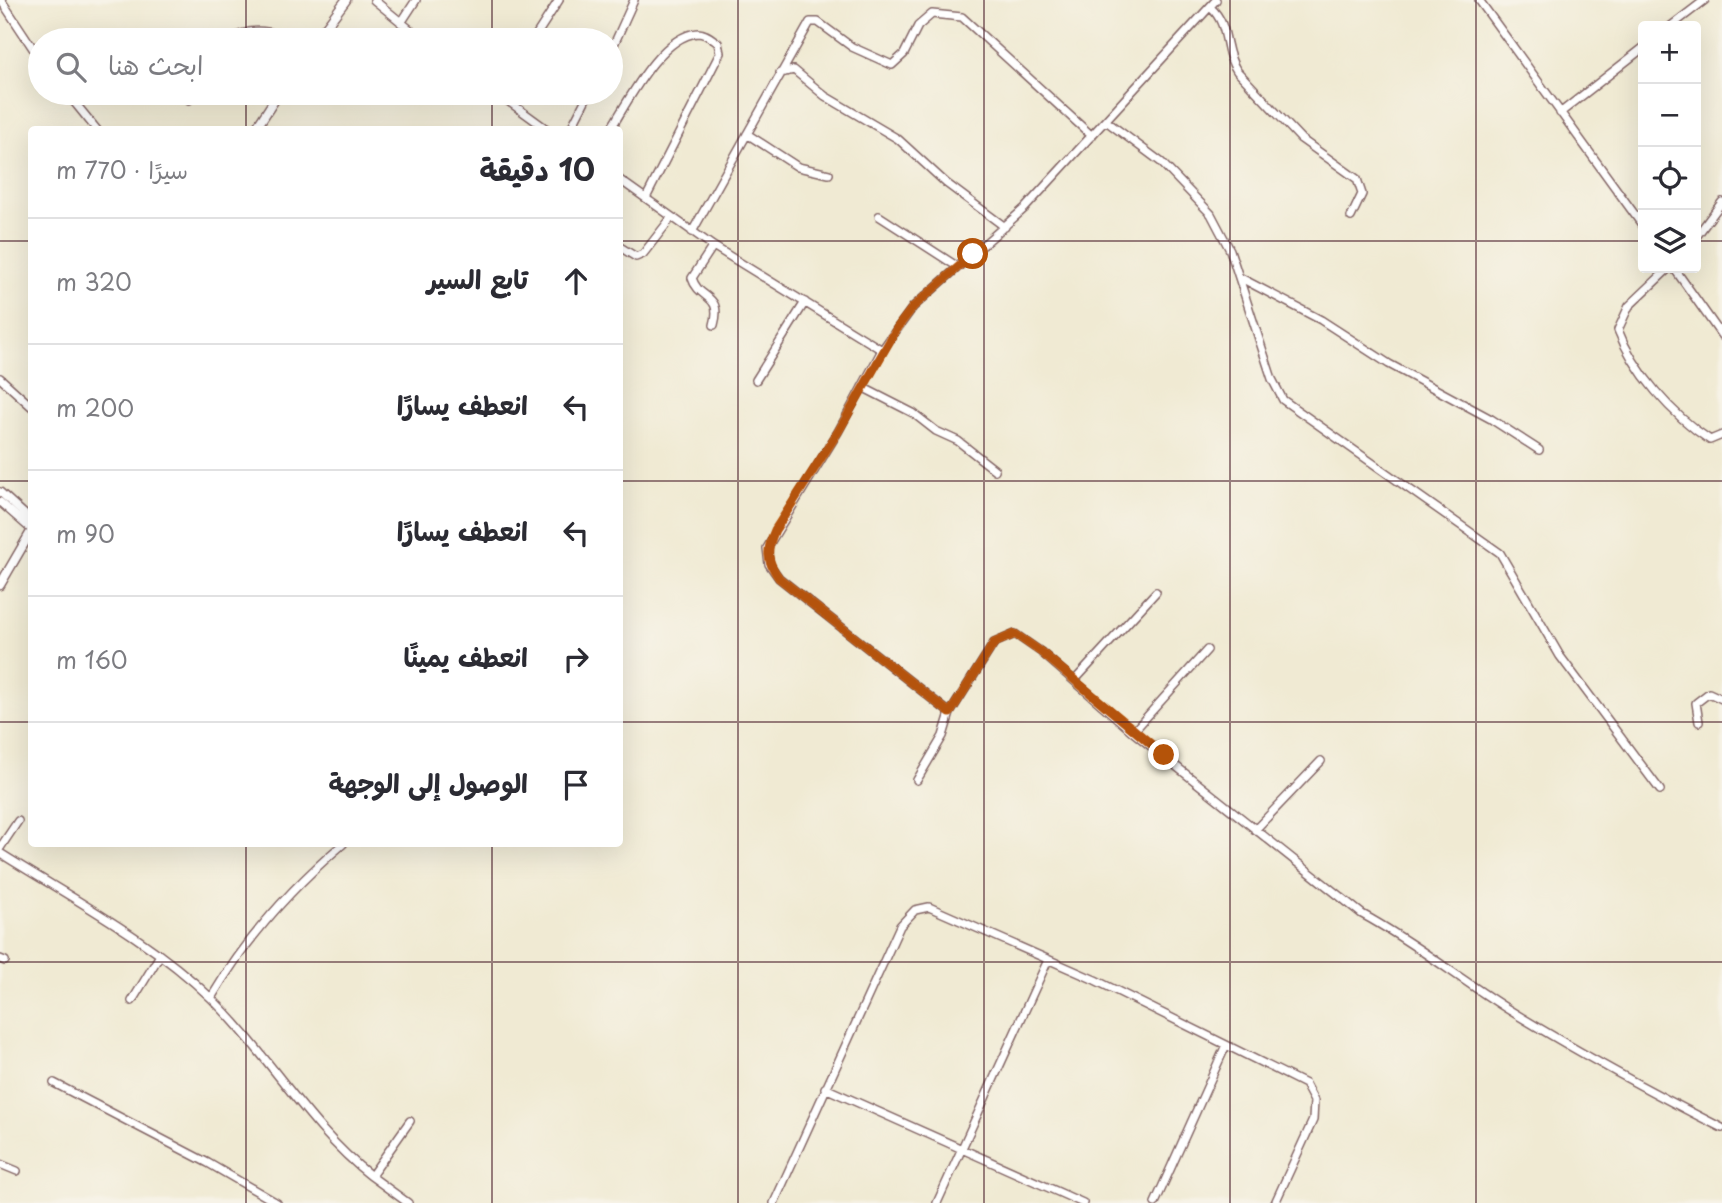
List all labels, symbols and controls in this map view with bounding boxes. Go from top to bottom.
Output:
map controls [1638,21,1701,273]
button: + [1638,21,1701,84]
search box [28,28,623,105]
text: ابحث هنا [108,45,203,84]
icon: search [52,48,90,86]
button: − [1638,84,1701,147]
text: 10 دقيقة [480,146,595,191]
button: locate [1638,147,1701,210]
text: سيرًا · 770 m [56,152,188,187]
button: layers [1638,210,1701,273]
route start [957,238,988,269]
text: تابع السير [427,259,528,298]
icon: ahead [557,262,595,300]
text: 320 m [56,264,132,299]
text: انعطف يسارًا [397,385,528,424]
icon: left [557,388,595,426]
text: 200 m [56,390,134,425]
text: انعطف يسارًا [397,511,528,550]
icon: left [557,514,595,552]
text: 90 m [56,516,115,551]
text: انعطف يمينًا [404,637,528,676]
icon: right [557,640,595,678]
text: 160 m [56,642,128,677]
route end [1148,739,1179,770]
text: الوصول إلى الوجهة [329,763,528,802]
icon: arrive [557,766,595,804]

